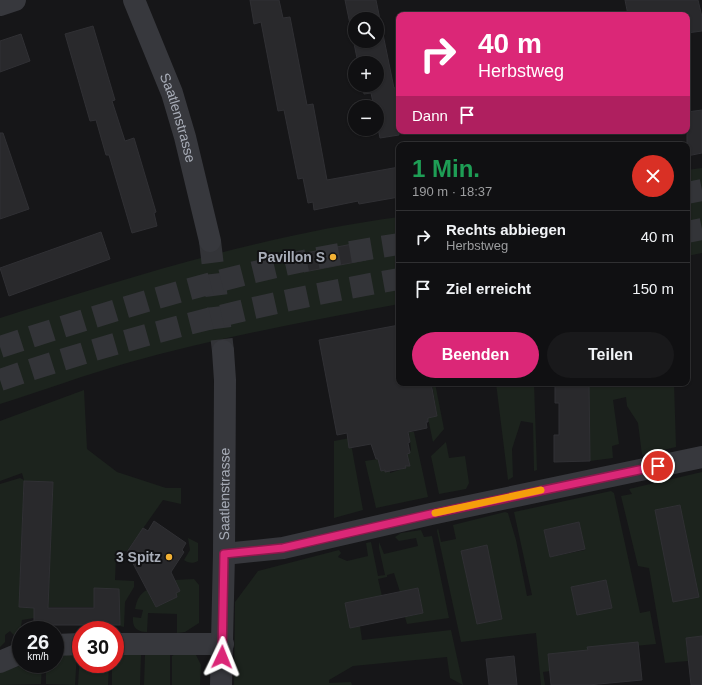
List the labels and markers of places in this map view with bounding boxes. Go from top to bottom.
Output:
place label: Pavillon S [258,249,325,265]
marker: Pavillon S [328,252,338,262]
pin [641,449,675,483]
place label: 3 Spitz [116,549,161,565]
marker: 3 Spitz [164,552,174,562]

